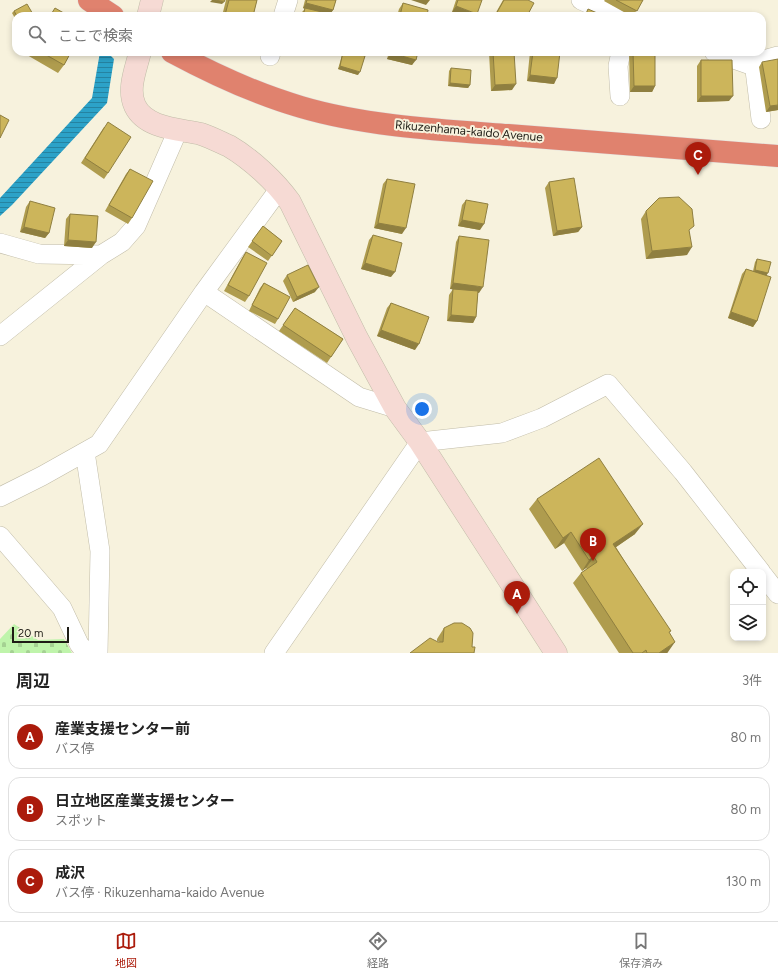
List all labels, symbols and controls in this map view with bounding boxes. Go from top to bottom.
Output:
search box [12,12,766,56]
icon: search [26,23,48,45]
text: ここで検索 [58,27,133,45]
street label: Rikuzenhama-kaido Avenue [395,118,544,144]
pin: C [685,142,711,175]
your location [412,399,432,419]
pin: B [580,528,606,561]
map controls [730,569,766,641]
button: locate [730,569,766,605]
pin: A [504,581,530,614]
button: layers [730,605,766,641]
scale bar [12,625,69,644]
text: 20 m [18,627,43,640]
text: 周辺 [16,671,50,691]
text: 3件 [742,673,762,688]
text: 産業支援センター前 [55,720,190,738]
text: A [25,730,35,745]
text: 80 m [730,730,761,745]
text: バス停 [55,741,94,756]
text: 日立地区産業支援センター [55,792,235,810]
text: B [26,802,34,817]
text: 80 m [730,802,761,817]
text: スポット [55,813,107,828]
text: 成沢 [55,864,85,882]
text: C [25,874,35,889]
text: 130 m [726,874,761,889]
text: バス停 · Rikuzenhama-kaido Avenue [55,885,264,900]
tab: 地図 [115,930,137,970]
tab: 経路 [367,930,389,970]
tab: 保存済み [619,930,663,970]

